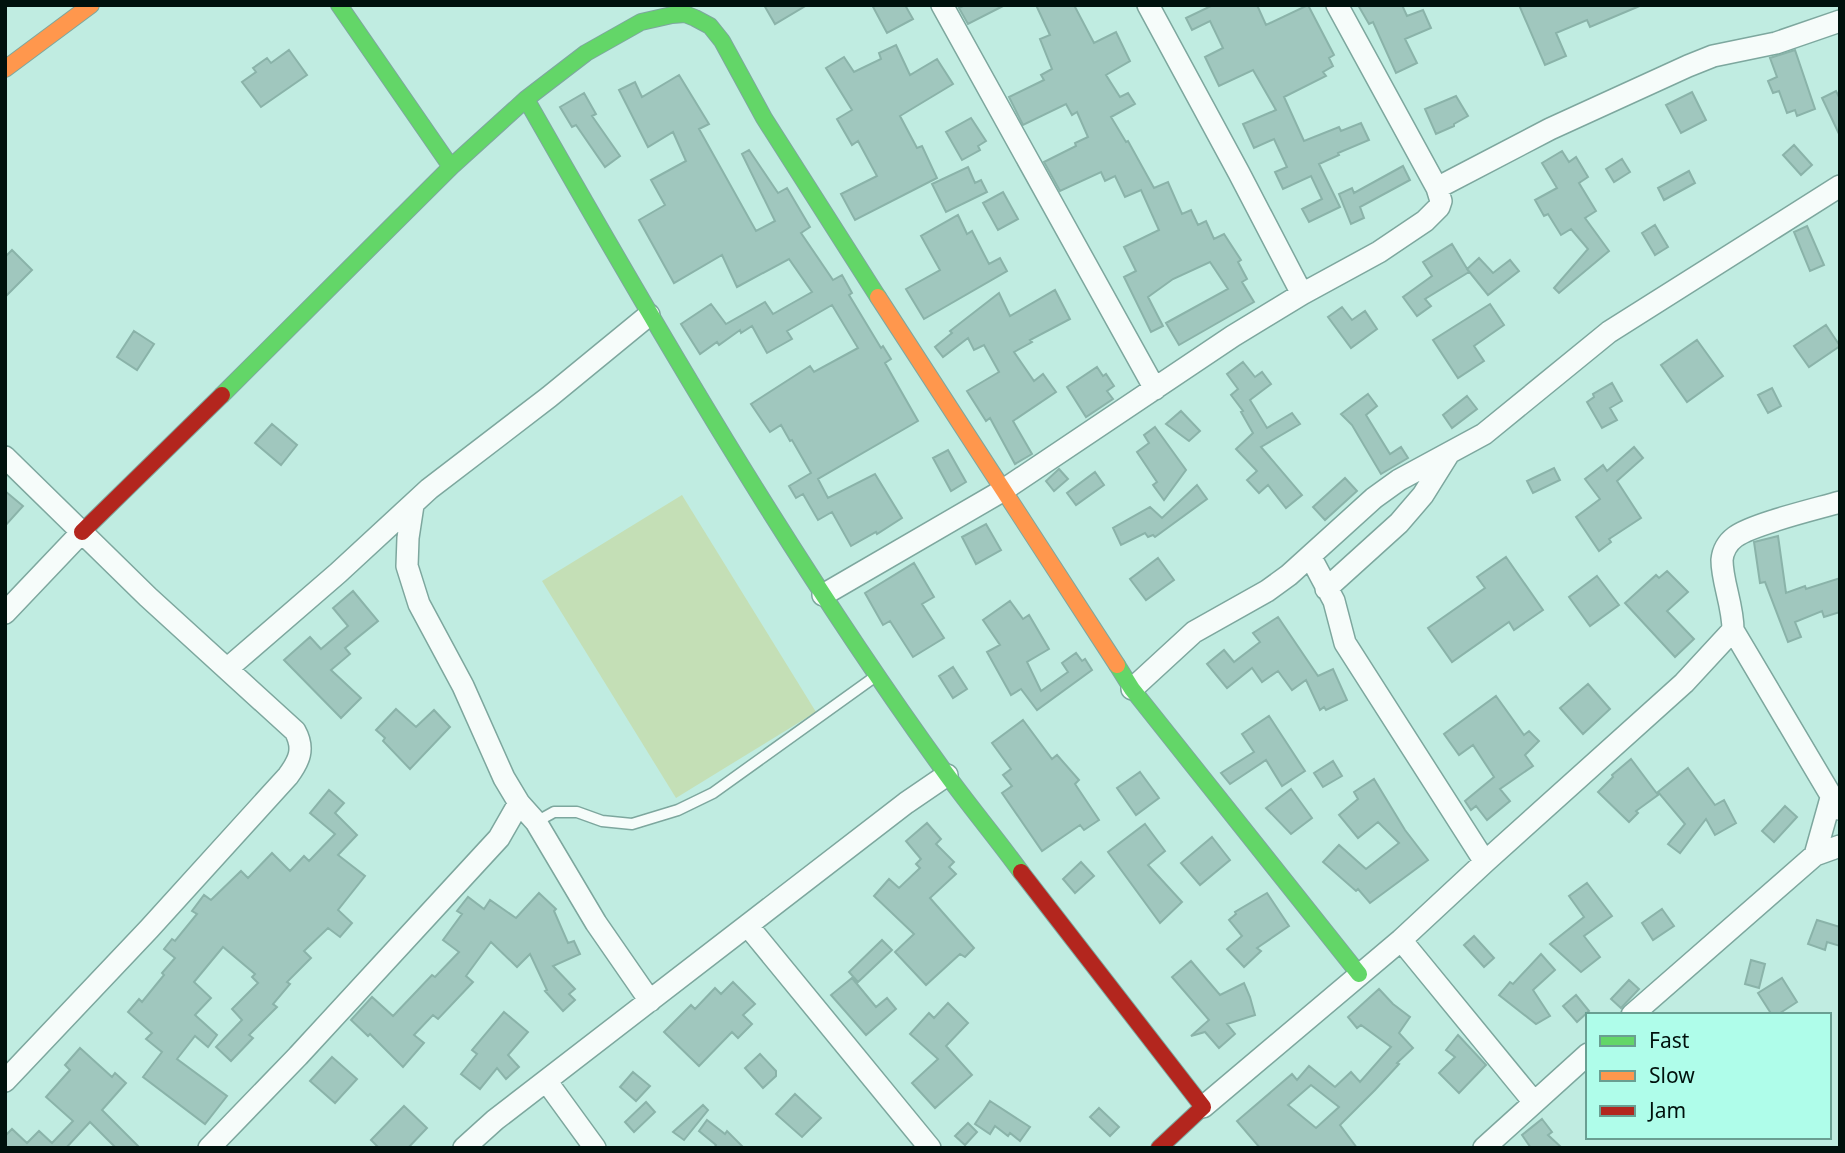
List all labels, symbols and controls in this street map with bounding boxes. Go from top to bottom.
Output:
legend [1586,1013,1831,1139]
text: Fast [1649,1026,1690,1054]
text: Slow [1649,1061,1695,1089]
text: Jam [1647,1096,1686,1124]

